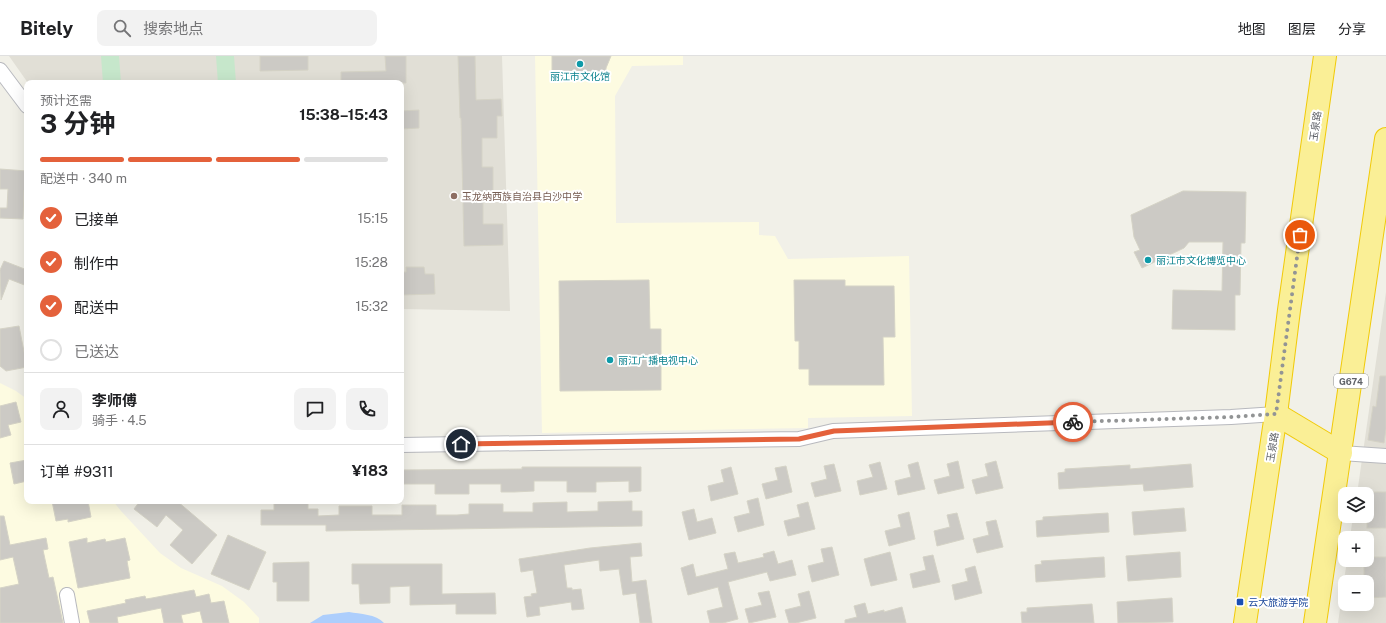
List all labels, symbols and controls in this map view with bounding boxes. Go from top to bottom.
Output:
search box [97,10,377,46]
text: Bitely [20,17,73,39]
icon: search [111,17,133,39]
text: 搜索地点 [143,20,203,37]
text: 地图 [1238,21,1266,37]
text: 图层 [1288,21,1316,37]
text: 分享 [1338,21,1366,37]
marker: 丽江市文化馆 [575,59,585,69]
place label: 丽江市文化馆 [550,70,610,82]
text: 预计还需 [40,93,92,108]
text: 15:38–15:43 [299,106,388,123]
text: 3 分钟 [40,108,115,139]
street label: 玉泉路 [1307,110,1323,142]
text: 配送中 · 340 m [40,171,127,186]
place label: 玉龙纳西族自治县白沙中学 [462,190,582,202]
marker: 玉龙纳西族自治县白沙中学 [449,191,459,201]
icon: check [40,207,62,229]
text: 已接单 [74,211,119,228]
text: 15:15 [358,211,388,226]
pin [1283,218,1317,252]
icon: bag [1289,224,1311,246]
icon: check [40,251,62,273]
place label: 丽江市文化博览中心 [1156,254,1246,266]
text: 制作中 [74,255,119,272]
text: 15:28 [355,255,388,270]
marker: 丽江市文化博览中心 [1143,255,1153,265]
icon: check [40,295,62,317]
text: 配送中 [74,299,119,316]
text: 15:32 [356,299,388,314]
text: 已送达 [74,343,119,360]
place label: 丽江广播电视中心 [618,354,698,366]
marker: 丽江广播电视中心 [605,355,615,365]
road number: G674 [1334,374,1368,388]
button: person [40,388,82,430]
button: chat [294,388,336,430]
button: phone [346,388,388,430]
text: 李师傅 [92,392,137,409]
courier [1053,402,1093,442]
icon: bike [1062,411,1084,433]
text: 骑手 · 4.5 [92,413,147,428]
pin [444,427,478,461]
street label: 玉泉路 [1264,431,1280,463]
icon: home [450,433,472,455]
text: ¥183 [352,462,388,479]
text: 订单 #9311 [40,463,114,480]
map controls [1338,487,1374,611]
button: layers [1338,487,1374,523]
button: + [1338,531,1374,567]
button: − [1338,575,1374,611]
place label: 云大旅游学院 [1248,596,1308,608]
marker: 云大旅游学院 [1235,597,1245,607]

